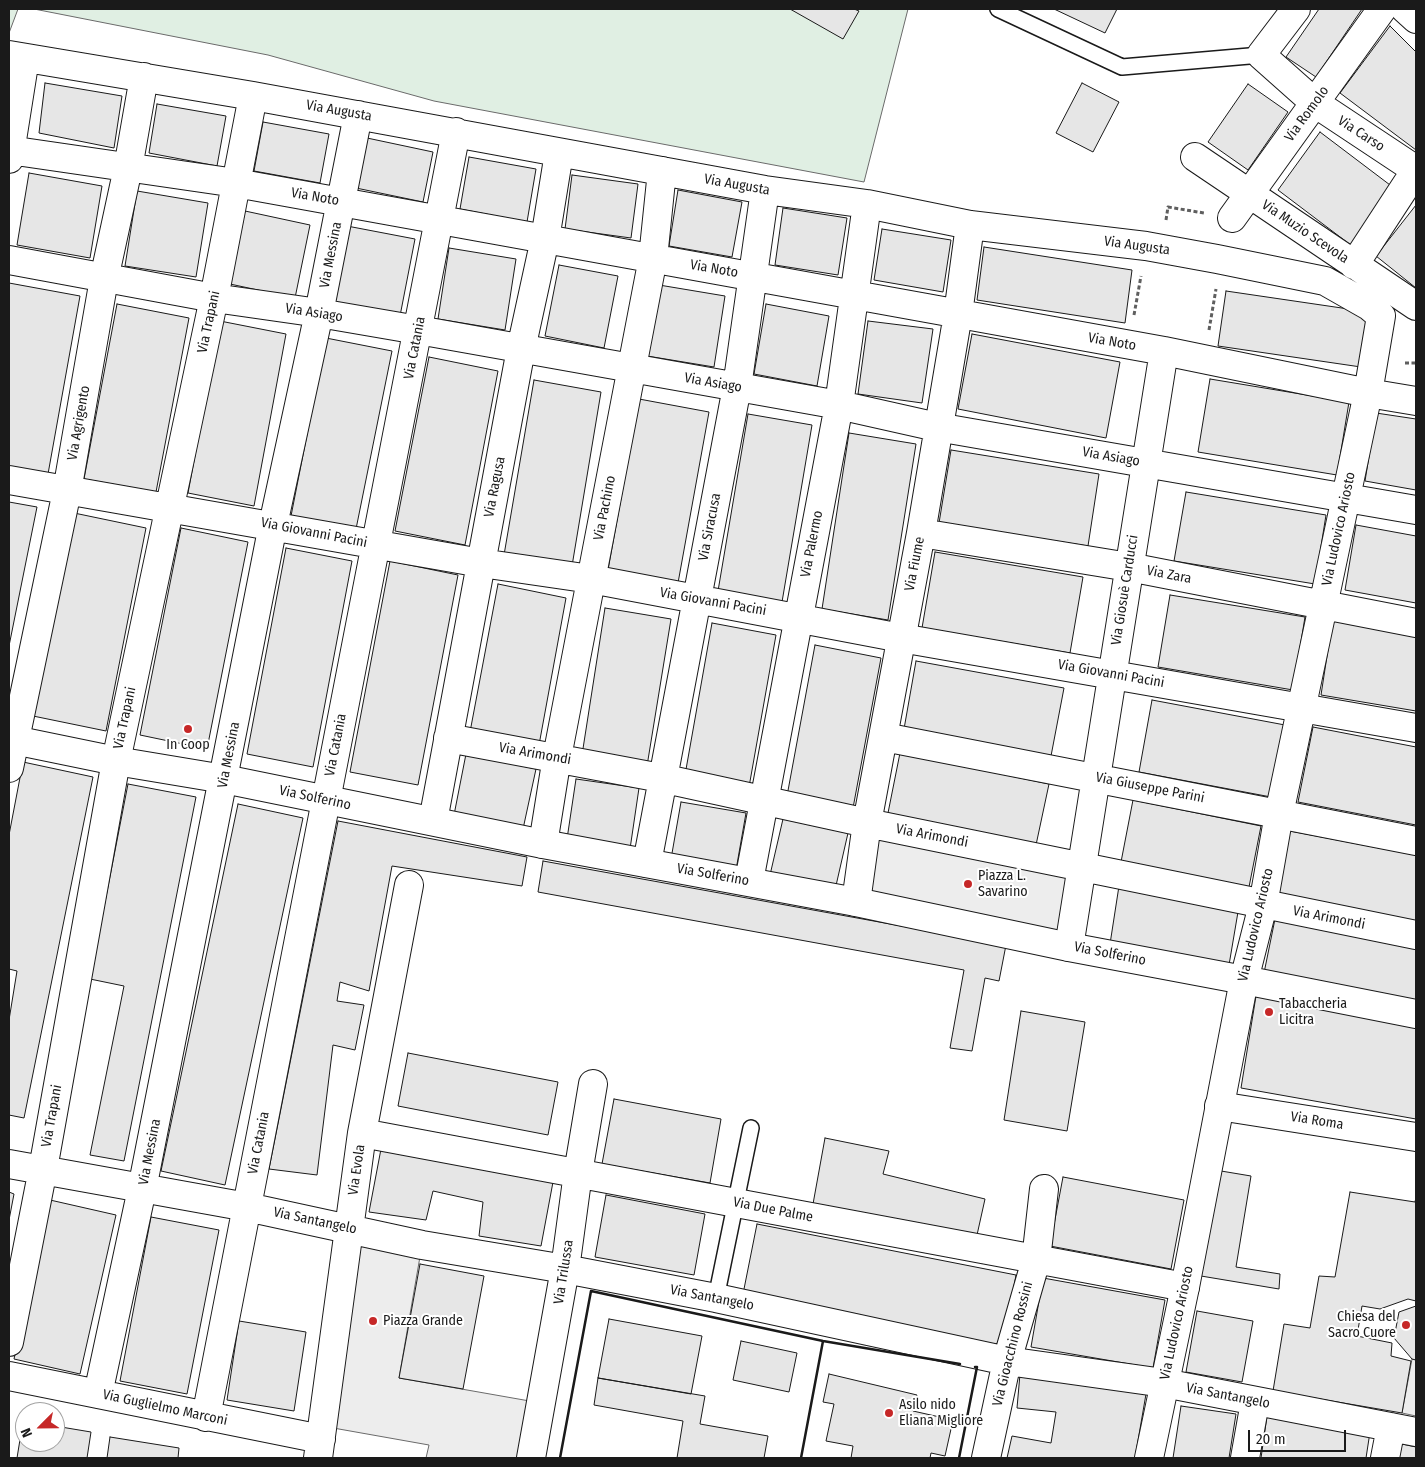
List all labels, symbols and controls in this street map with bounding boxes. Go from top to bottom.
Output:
street label: Via Romolo [1281,83,1333,145]
street label: Via Augusta [305,97,373,125]
street label: Via Carso [1334,113,1388,155]
street label: Via Augusta [703,171,771,199]
street label: Via Noto [290,185,340,209]
street label: Via Muzio Scevola [1258,197,1352,267]
street label: Via Messina [316,220,346,290]
street label: Via Augusta [1103,233,1171,259]
street label: Via Noto [689,257,739,281]
street label: Via Trapani [194,289,224,355]
street label: Via Asiago [284,300,344,326]
street label: Via Catania [401,315,429,381]
street label: Via Noto [1087,330,1137,354]
street label: Via Asiago [683,370,743,396]
street label: Via Agrigento [64,384,94,462]
street label: Via Asiago [1081,444,1141,470]
street label: Via Ragusa [481,455,509,519]
street label: Via Ludovico Ariosto [1319,471,1359,587]
street label: Via Pachino [590,474,620,542]
street label: Via Siracusa [695,492,725,562]
street label: Via Palermo [797,509,827,579]
street label: Via Giovanni Pacini [259,514,369,552]
street label: Via Giosuè Carducci [1108,534,1142,646]
street label: Via Fiume [902,535,928,593]
street label: Via Zara [1145,562,1193,588]
street label: Via Giovanni Pacini [658,584,768,620]
street label: Via Giovanni Pacini [1056,656,1166,692]
street label: Via Trapani [110,685,140,751]
street label: Via Catania [322,712,350,778]
street label: Via Messina [214,720,244,790]
marker: In Coop [182,723,194,735]
place label: In Coop [166,737,210,753]
street label: Via Arimondi [498,739,572,769]
street label: Via Giuseppe Parini [1094,769,1206,807]
street label: Via Solferino [278,782,352,814]
street label: Via Arimondi [895,821,969,851]
street label: Via Solferino [676,860,750,890]
street label: Via Ludovico Ariosto [1235,867,1277,983]
place label: Piazza L. Savarino [978,868,1028,900]
marker: Piazza L. Savarino [962,878,974,890]
street label: Via Arimondi [1292,903,1366,933]
street label: Via Solferino [1073,939,1147,969]
place label: Tabaccheria Licitra [1279,996,1347,1028]
marker: Tabaccheria Licitra [1263,1006,1275,1018]
street label: Via Trapani [38,1083,66,1149]
street label: Via Roma [1289,1109,1345,1133]
street label: Via Catania [245,1110,273,1176]
street label: Via Messina [135,1117,165,1187]
street label: Via Evola [345,1144,369,1196]
street label: Via Due Palme [732,1194,814,1226]
street label: Via Santangelo [272,1204,358,1238]
street label: Via Trilussa [551,1239,577,1305]
street label: Via Ludovico Ariosto [1157,1265,1197,1381]
street label: Via Gioacchino Rossini [989,1280,1037,1408]
street label: Via Santangelo [669,1282,755,1314]
place label: Chiesa del Sacro Cuore [1328,1309,1396,1341]
place label: Piazza Grande [383,1313,463,1329]
marker: Piazza Grande [367,1315,379,1327]
marker: Chiesa del Sacro Cuore [1400,1319,1412,1331]
street label: Via Santangelo [1185,1380,1271,1412]
street label: Via Guglielmo Marconi [101,1387,229,1429]
place label: Asilo nido Eliana Migliore [899,1397,983,1430]
north arrow [15,1402,65,1452]
marker: Asilo nido Eliana Migliore [883,1407,895,1419]
scale bar [1250,1420,1348,1452]
text: N [17,1425,36,1440]
text: 20 m [1256,1430,1286,1448]

